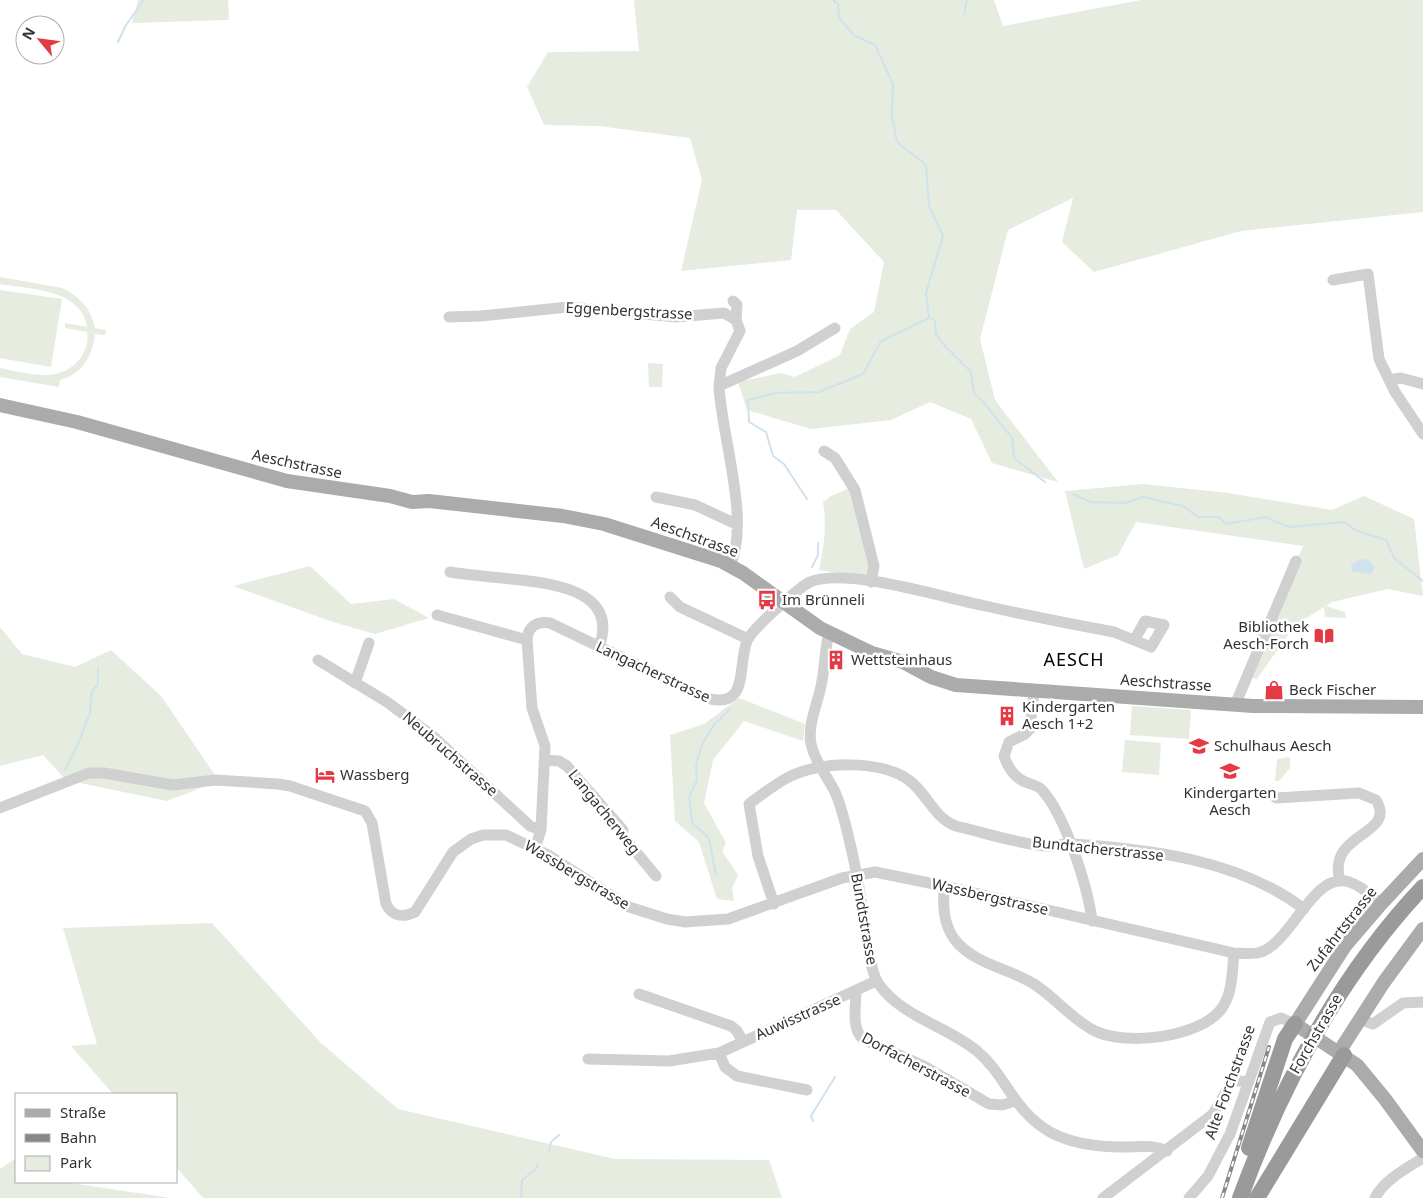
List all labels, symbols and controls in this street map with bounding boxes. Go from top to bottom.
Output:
north arrow [15,15,65,65]
text: N [17,24,39,43]
street label: Eggenbergstrasse [565,297,693,323]
street label: Aeschstrasse [250,444,344,482]
street label: Aeschstrasse [649,511,742,561]
bus stop icon: Im Brünneli [756,589,778,611]
place label: Im Brünneli [782,589,865,609]
place label: Bibliothek Aesch-Forch [1223,616,1309,653]
library icon: Bibliothek Aesch-Forch [1313,625,1335,647]
street label: Langacherstrasse [593,636,714,706]
district label: AESCH [1043,647,1105,671]
building icon: Wettsteinhaus [825,649,847,671]
place label: Wettsteinhaus [851,649,952,669]
street label: Aeschstrasse [1120,669,1212,695]
shop icon: Beck Fischer [1263,679,1285,701]
place label: Beck Fischer [1289,679,1376,699]
place label: Kindergarten Aesch 1+2 [1022,696,1115,733]
building icon: Kindergarten Aesch 1+2 [996,705,1018,727]
street label: Neubruchstrasse [399,706,503,800]
school or university icon: Schulhaus Aesch [1188,735,1210,757]
place label: Schulhaus Aesch [1214,735,1332,755]
school or university icon: Kindergarten Aesch [1219,760,1241,782]
hotel icon: Wassberg [314,764,336,786]
place label: Wassberg [340,764,409,784]
street label: Langacherweg [564,765,645,858]
place label: Kindergarten Aesch [1183,782,1277,819]
street label: Bundtacherstrasse [1031,831,1165,865]
street label: Wassbergstrasse [521,835,634,913]
street label: Bundtstrasse [847,871,883,966]
street label: Wassbergstrasse [930,873,1051,919]
street label: Zufahrtstrasse [1302,882,1381,975]
street label: Auwisstrasse [752,988,843,1044]
street label: Forchstrasse [1284,990,1346,1077]
street label: Alte Forchstrasse [1199,1022,1259,1142]
street label: Dorfacherstrasse [859,1027,974,1101]
legend [15,1093,178,1183]
text: Straße [60,1102,106,1122]
text: Bahn [60,1127,97,1147]
text: Park [60,1152,92,1172]

